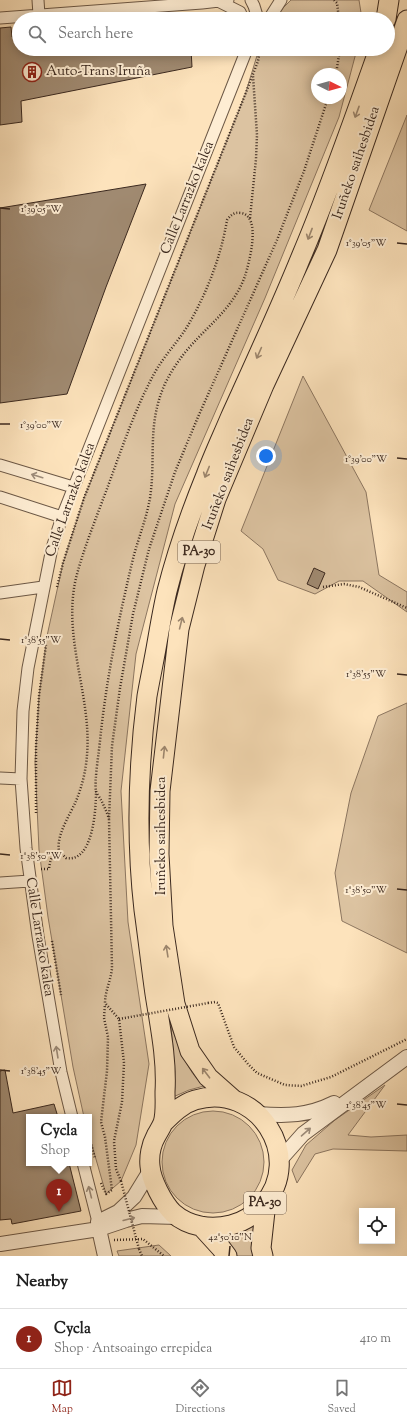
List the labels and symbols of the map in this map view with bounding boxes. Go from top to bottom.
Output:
building icon: Auto-Trans Iruña [21,61,43,83]
place label: Auto-Trans Iruña [46,62,151,82]
north arrow [311,68,347,104]
street label: Iruñeko saihesbidea [328,103,386,222]
one-way arrow [352,106,360,118]
street label: Calle Larrazko kalea [156,138,220,258]
text: 1°39'05"W [21,202,61,217]
one-way arrow [306,227,314,239]
text: 1°39'05"W [346,236,386,251]
one-way arrow [255,347,262,359]
street label: Iruñeko saihesbidea [198,415,260,533]
text: 1°39'00"W [20,418,62,433]
street label: Calle Larrazko kalea [41,439,101,560]
your location [256,446,276,466]
text: 1°39'00"W [345,452,387,467]
one-way arrow [203,466,210,478]
one-way arrow [30,472,43,479]
road number: PA-30 [178,541,220,563]
one-way arrow [178,616,185,629]
text: 1°38'55"W [21,633,61,648]
text: 1°38'55"W [346,667,386,682]
one-way arrow [161,746,168,759]
street label: Iruñeko saihesbidea [152,776,172,895]
text: 1°38'50"W [20,849,62,864]
street label: Calle Larrazko kalea [20,876,58,999]
text: 1°38'50"W [345,883,387,898]
one-way arrow [163,945,171,958]
one-way arrow [53,1045,61,1058]
text: 1°38'45"W [21,1064,61,1079]
one-way arrow [202,1067,210,1078]
text: 1°38'45"W [346,1098,386,1113]
one-way arrow [301,1128,311,1137]
pin: 1 [46,1179,72,1212]
one-way arrow [86,1186,93,1199]
road number: PA-30 [244,1192,286,1214]
one-way arrow [122,1215,135,1223]
text: 42°50'10"N [208,1230,252,1245]

